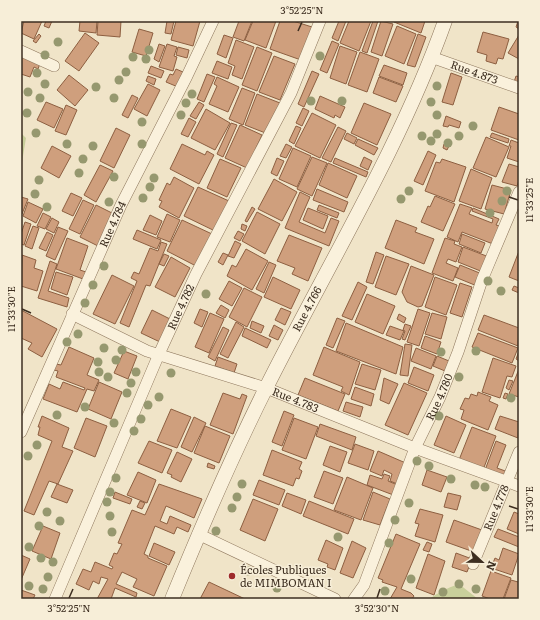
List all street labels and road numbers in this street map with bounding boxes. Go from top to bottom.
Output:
street label: Rue 4.873 [449,56,501,87]
street label: Rue 4.784 [94,198,129,250]
street label: Rue 4.782 [162,281,197,332]
street label: Rue 4.766 [288,283,325,334]
street label: Rue 4.780 [421,371,456,422]
street label: Rue 4.783 [270,382,322,416]
street label: Rue 4.778 [479,482,512,533]

